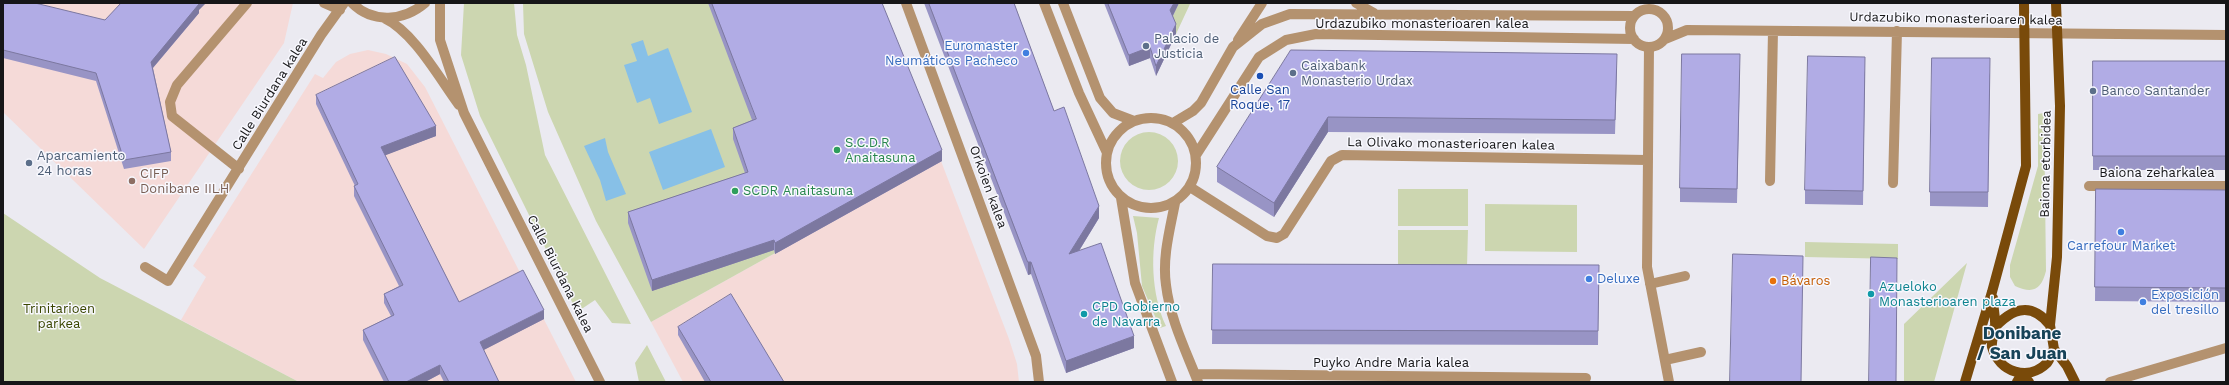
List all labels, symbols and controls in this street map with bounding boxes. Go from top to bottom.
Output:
street label: Urdazubiko monasterioaren kalea [1849,9,2063,29]
street label: Urdazubiko monasterioaren kalea [1315,16,1529,32]
place label: Palacio de Justicia [1154,31,1219,62]
street label: Calle Biurdana kalea [229,35,311,153]
place label: Euromaster Neumáticos Pacheco [885,38,1018,69]
marker: Palacio de Justicia [1141,41,1151,51]
marker: Euromaster Neumáticos Pacheco [1021,48,1031,58]
place label: Caixabank Monasterio Urdax [1301,58,1413,89]
marker: Caixabank Monasterio Urdax [1288,68,1298,78]
marker: Calle San Roque, 17 [1255,71,1265,81]
place label: Calle San Roque, 17 [1230,82,1290,113]
place label: Banco Santander [2101,83,2210,99]
marker: Banco Santander [2088,86,2098,96]
street label: Baiona etorbidea [2037,110,2055,218]
street label: La Olivako monasterioaren kalea [1347,134,1555,154]
place label: S.C.D.R Anaitasuna [845,135,916,166]
street label: Orkoien kalea [966,144,1010,230]
marker: S.C.D.R Anaitasuna [832,145,842,155]
place label: Aparcamiento 24 horas [37,148,125,179]
marker: Aparcamiento 24 horas [24,158,34,168]
street label: Baiona zeharkalea [2099,165,2215,181]
place label: CIFP Donibane IILH [140,166,229,197]
marker: CIFP Donibane IILH [127,176,137,186]
place label: SCDR Anaitasuna [743,183,853,199]
marker: SCDR Anaitasuna [730,186,740,196]
street label: Calle Biurdana kalea [524,213,596,335]
marker: Carrefour Market [2116,227,2126,237]
place label: Carrefour Market [2067,238,2175,254]
place label: Deluxe [1597,271,1640,287]
place label: Bávaros [1781,273,1830,289]
marker: Deluxe [1584,274,1594,284]
marker: Bávaros [1768,276,1778,286]
place label: Azueloko Monasterioaren plaza [1879,279,2016,310]
place label: Exposición del tresillo [2151,287,2219,318]
marker: Azueloko Monasterioaren plaza [1866,289,1876,299]
marker: Exposición del tresillo [2138,297,2148,307]
place label: CPD Gobierno de Navarra [1092,299,1180,330]
park label: Trinitarioen parkea [23,301,95,332]
marker: CPD Gobierno de Navarra [1079,309,1089,319]
district label: Donibane / San Juan [1977,324,2067,364]
street label: Puyko Andre Maria kalea [1313,355,1469,371]

